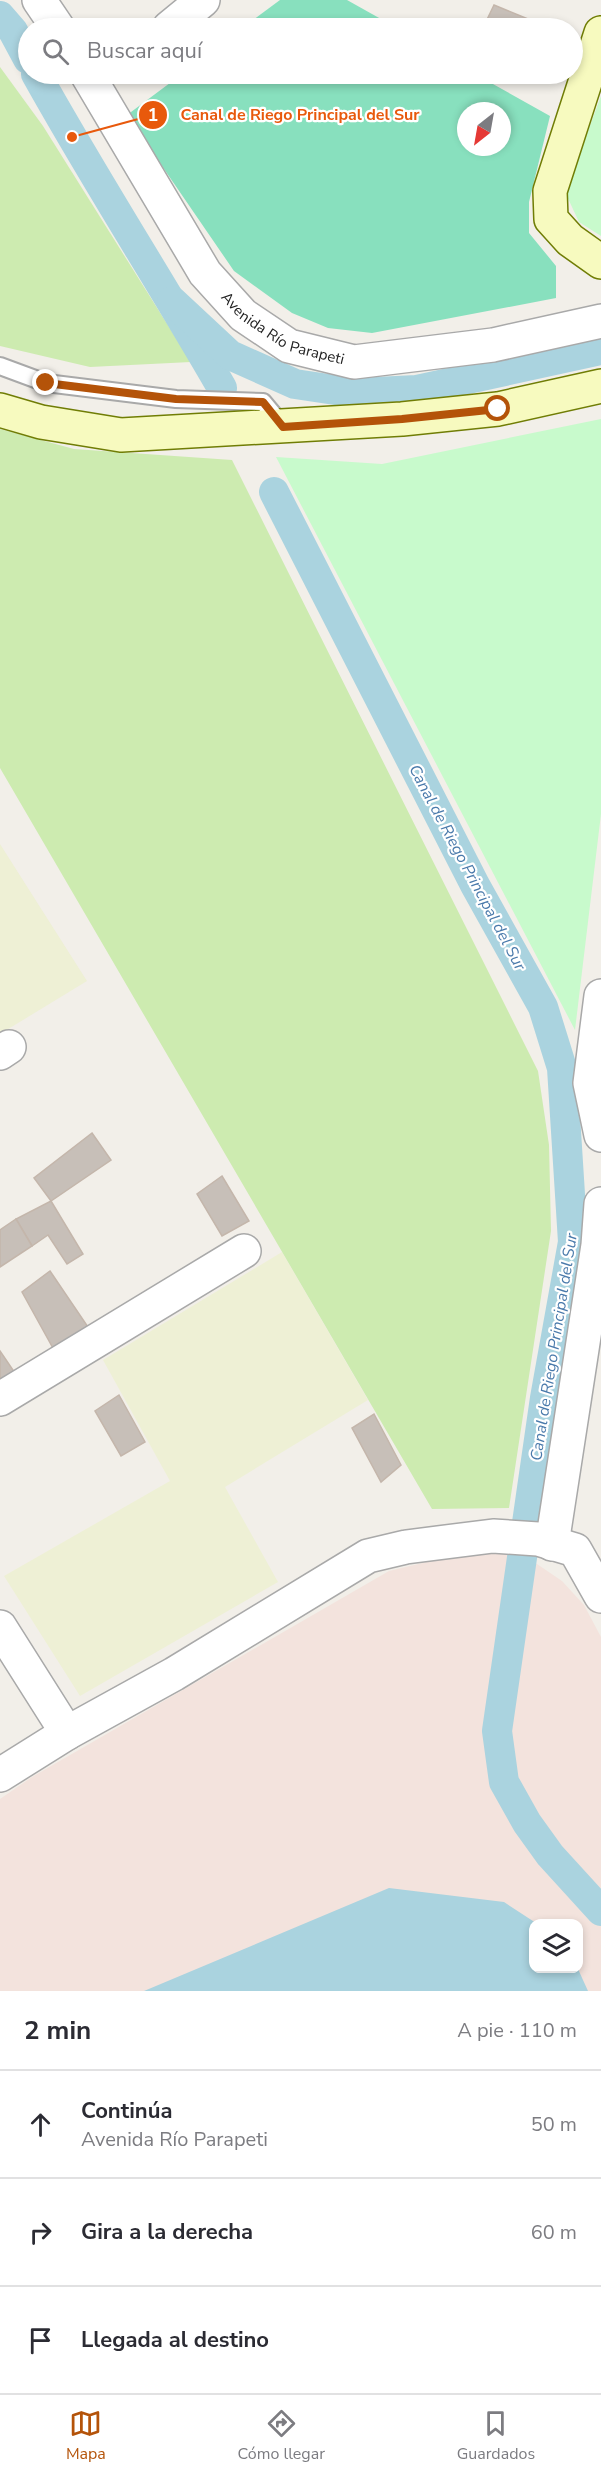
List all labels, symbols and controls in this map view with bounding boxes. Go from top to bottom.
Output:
search box [18,18,583,84]
icon: search [39,35,72,68]
text: Buscar aquí [87,36,202,66]
callout: Canal de Riego Principal del Sur [138,98,431,132]
north arrow [457,102,511,156]
text: 1 [148,103,158,127]
text: Canal de Riego Principal del Sur [180,104,420,126]
street label: Avenida Río Parapeti [217,287,346,369]
route end [32,369,58,395]
route start [484,395,510,421]
water label: Canal de Riego Principal del Sur [403,761,531,975]
water label: Canal de Riego Principal del Sur [525,1231,583,1463]
map controls [529,1919,583,1973]
button: layers [529,1919,583,1973]
text: 2 min [24,2013,91,2048]
text: A pie · 110 m [457,2017,577,2044]
text: Continúa [81,2096,172,2126]
icon: ahead [24,2108,57,2141]
text: 50 m [531,2111,577,2138]
text: Avenida Río Parapeti [81,2126,268,2153]
icon: right [24,2216,57,2249]
text: Gira a la derecha [81,2217,253,2247]
text: 60 m [531,2219,577,2246]
icon: arrive [24,2324,57,2357]
text: Llegada al destino [81,2325,269,2355]
tab: Mapa [66,2407,106,2465]
tab: Cómo llegar [238,2407,325,2465]
tab: Guardados [457,2407,535,2465]

